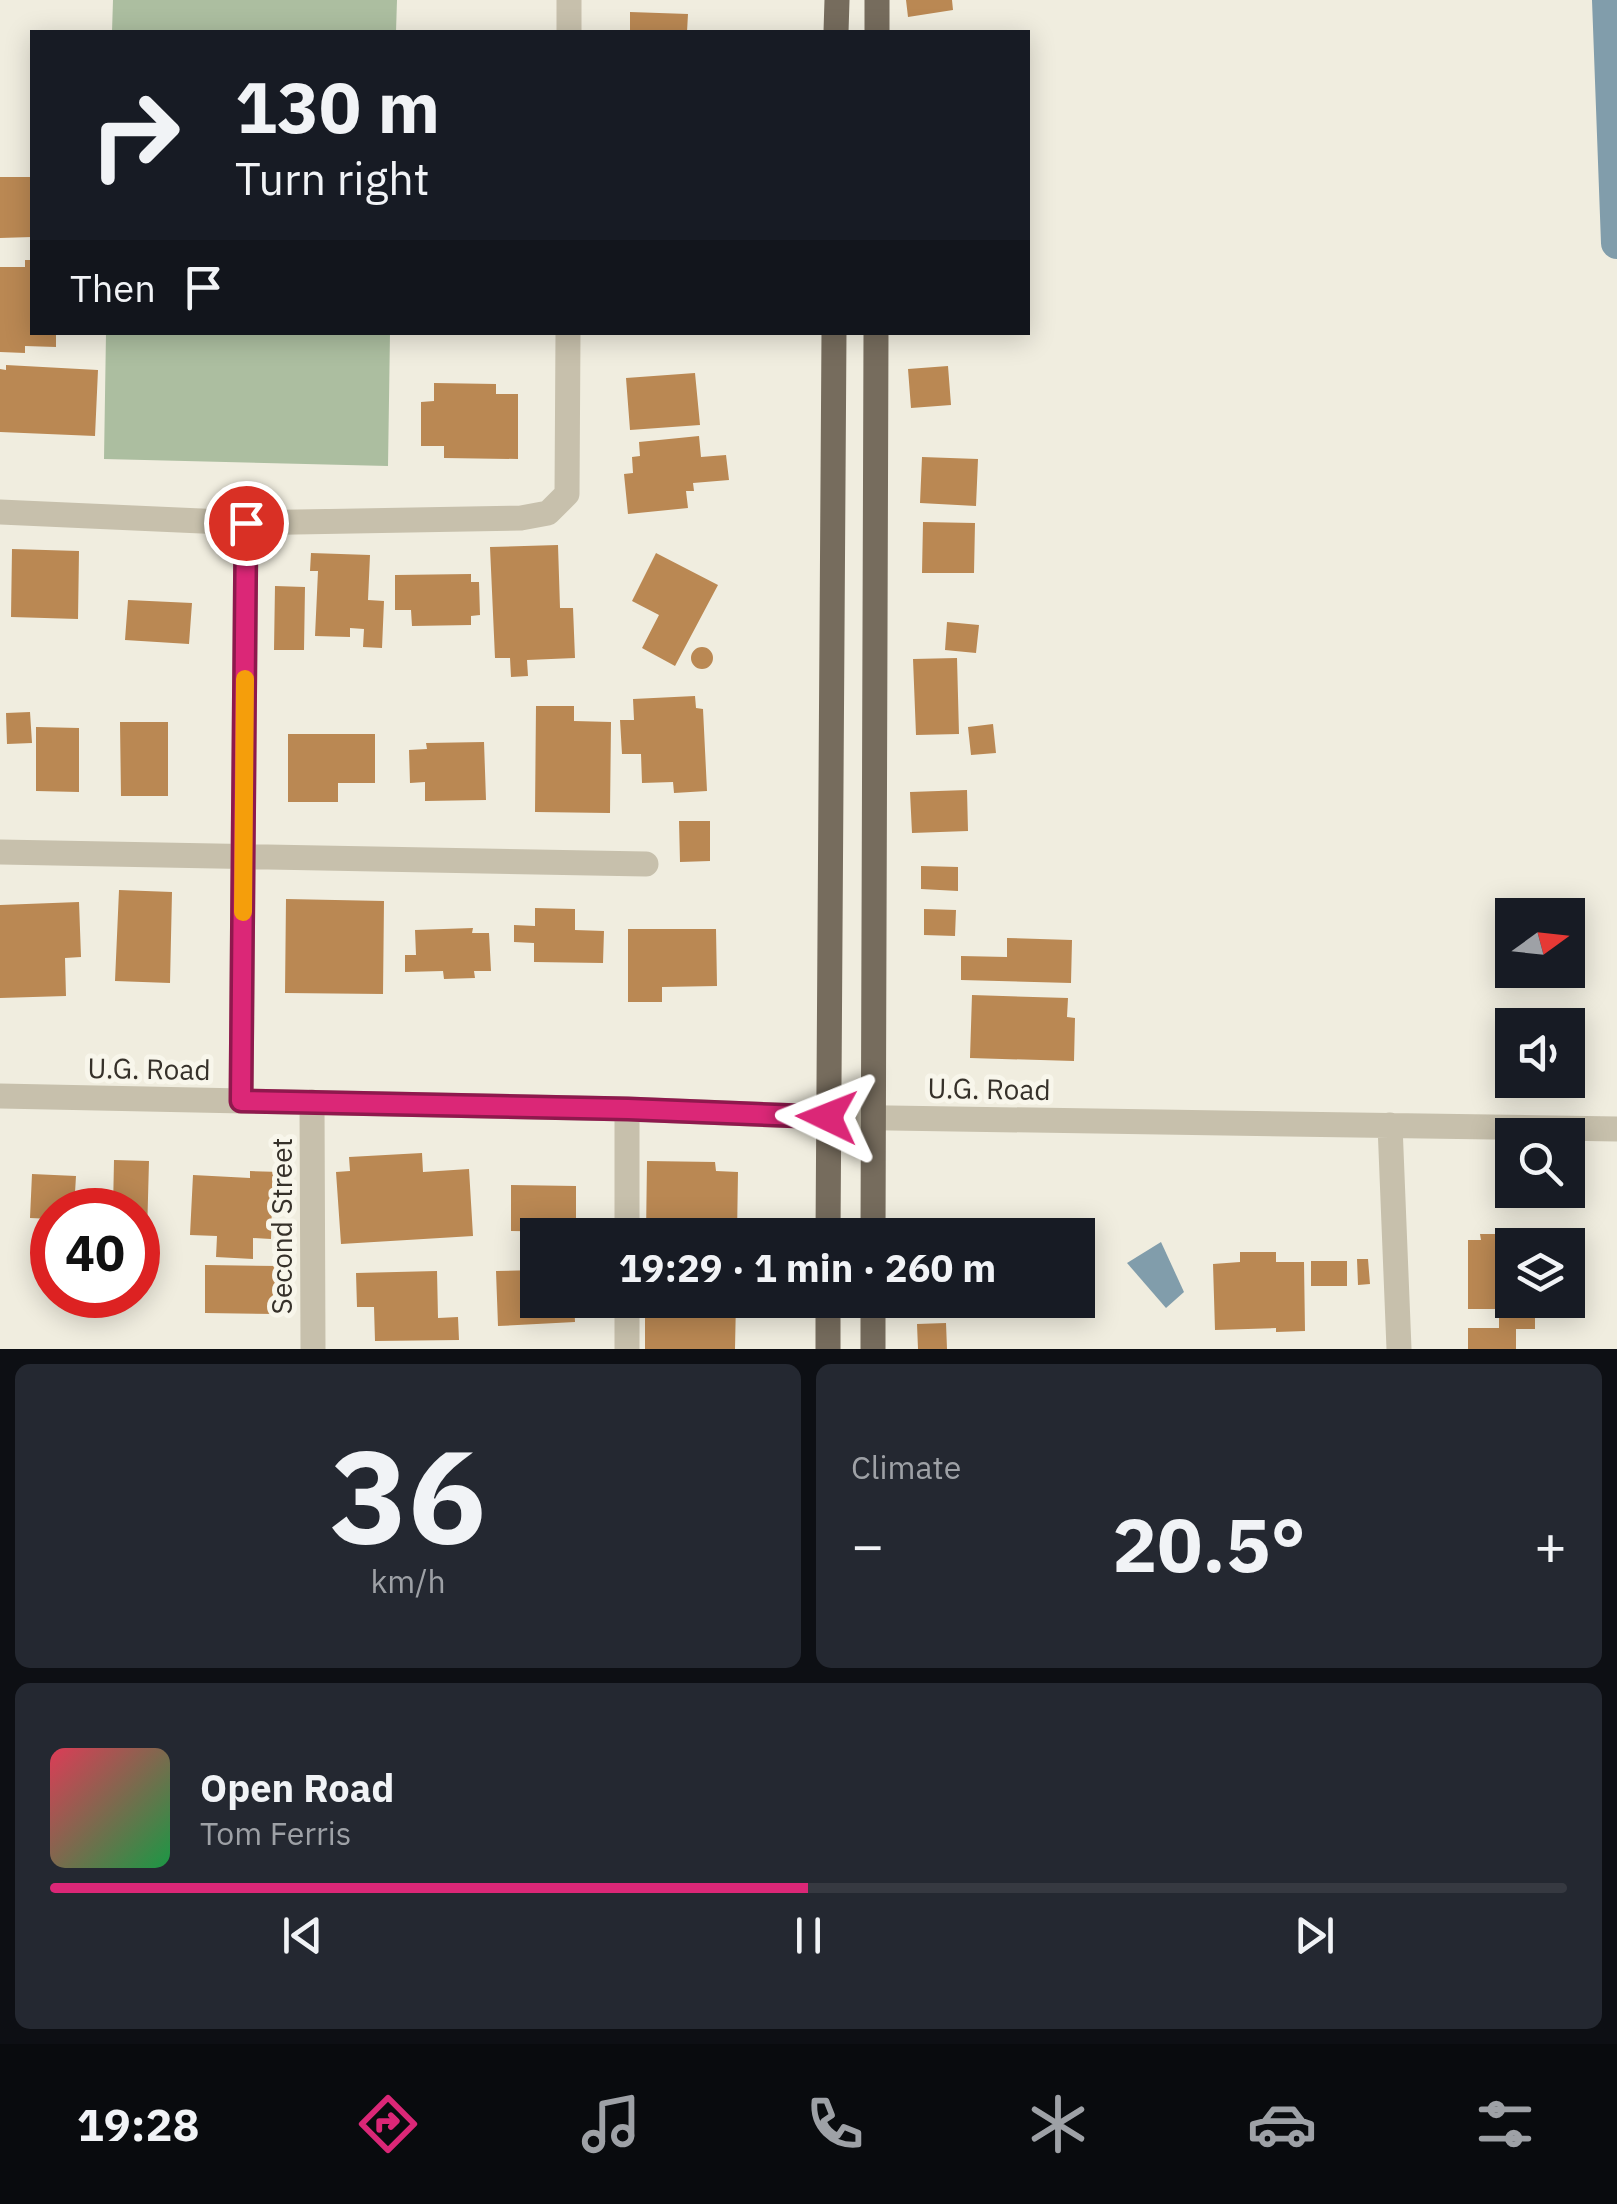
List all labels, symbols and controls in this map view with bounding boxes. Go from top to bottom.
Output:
text: 130 m [235,61,440,152]
icon: right [70,70,200,200]
text: Turn right [235,149,430,207]
icon: arrive [176,260,231,315]
text: Then [70,263,156,312]
pin [204,481,289,566]
icon: arrive [219,496,274,551]
north arrow [1495,898,1585,988]
map controls [1495,898,1585,1318]
button: sound [1495,1008,1585,1098]
street label: U.G. Road [87,1049,211,1088]
position arrow [775,1065,879,1169]
street label: U.G. Road [927,1069,1051,1108]
button: search [1495,1118,1585,1208]
street label: Second Street [263,1138,300,1314]
speed limit sign: 40 [30,1188,160,1318]
button: layers [1495,1228,1585,1318]
text: 19:29 · 1 min · 260 m [619,1243,996,1292]
text: 36 [330,1410,486,1579]
text: Climate [851,1446,961,1488]
text: 20.5° [1112,1495,1306,1593]
text: − [851,1509,884,1580]
text: + [1534,1509,1567,1580]
text: km/h [370,1560,446,1602]
text: Open Road [200,1763,394,1812]
text: Tom Ferris [200,1812,351,1854]
icon: previous [275,1908,330,1963]
icon: pause [781,1908,836,1963]
icon: next [1287,1908,1342,1963]
icon: directions [353,2089,423,2159]
icon: music [576,2089,646,2159]
icon: phone [800,2089,870,2159]
icon: climate [1023,2089,1093,2159]
icon: car [1247,2089,1317,2159]
icon: filters [1470,2089,1540,2159]
text: 19:28 [77,2095,200,2153]

